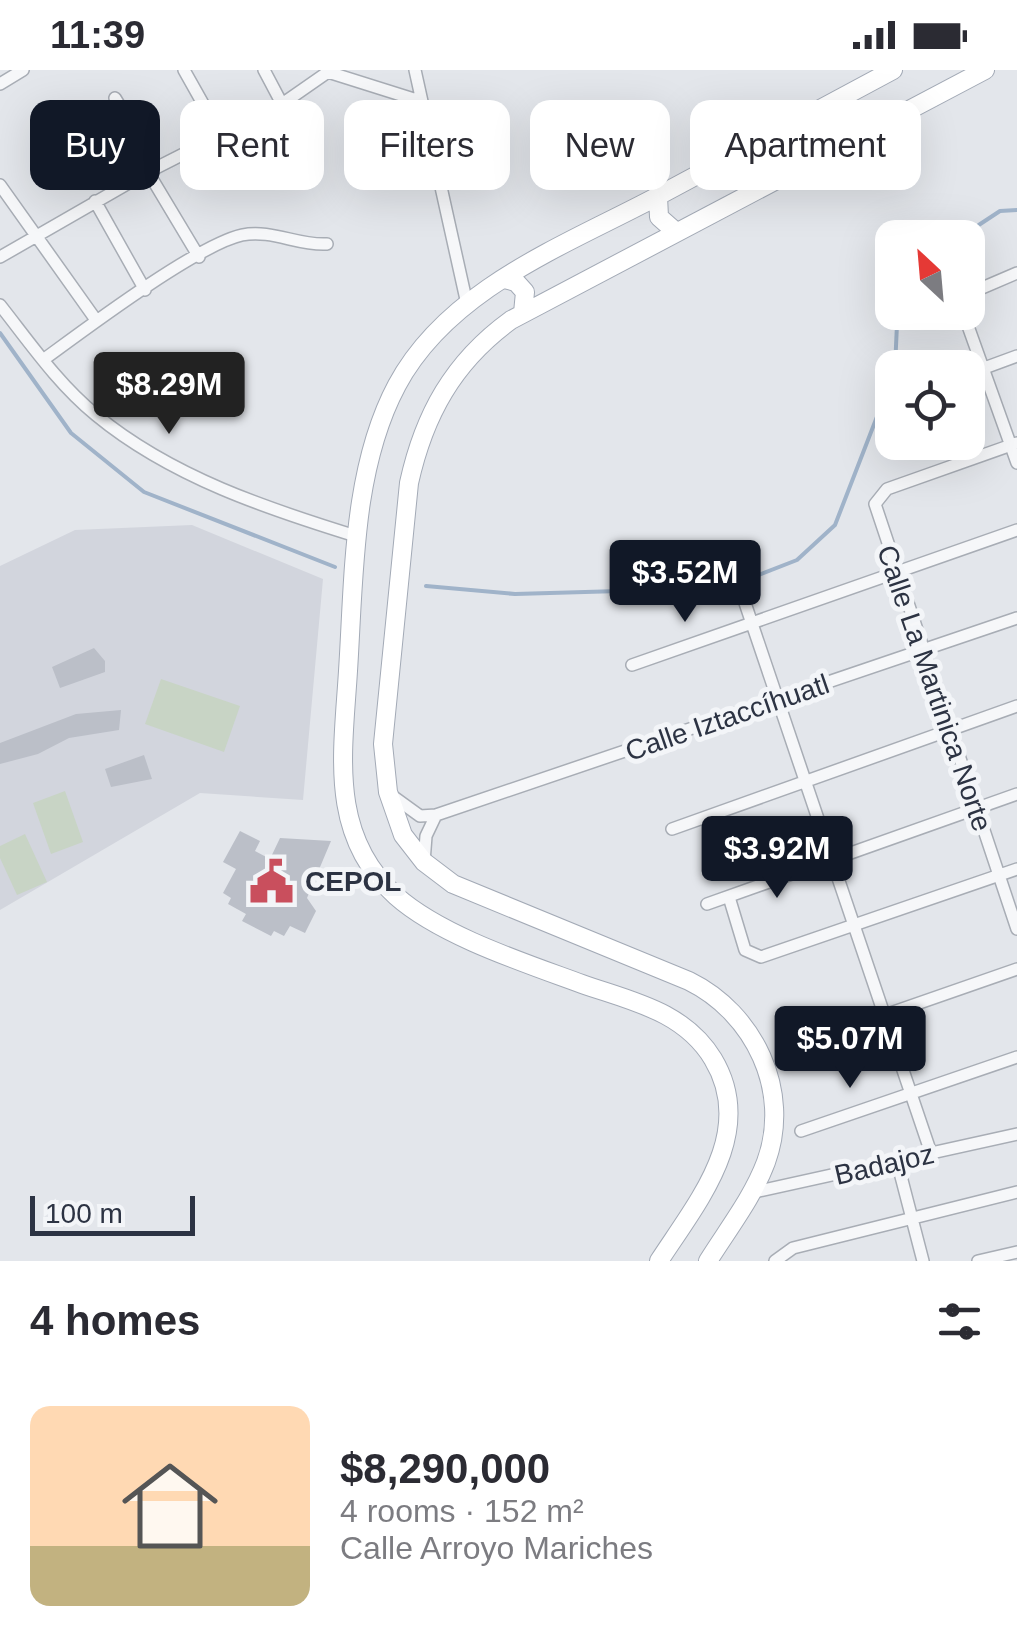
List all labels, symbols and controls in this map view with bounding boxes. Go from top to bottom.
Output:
text: 11:39 [50,14,145,56]
chip: Buy [30,100,160,190]
chip: Rent [180,100,324,190]
chip: Filters [344,100,510,190]
chip: New [530,100,670,190]
chip: Apartment [690,100,921,190]
north arrow [875,220,985,330]
map controls [875,220,985,460]
button: locate [875,350,985,460]
pin: $8.29M [88,352,250,437]
text: $8.29M [116,366,222,402]
pin: $3.52M [604,540,766,625]
street label: Calle La Martinica Norte [871,541,998,835]
text: $3.52M [632,554,738,590]
street label: Calle Iztaccíhuatl [621,668,833,767]
pin: $3.92M [696,816,858,901]
text: $3.92M [724,830,830,866]
public building icon: CEPOL [248,857,296,905]
place label: CEPOL [305,866,401,897]
pin: $5.07M [769,1006,931,1091]
text: $5.07M [797,1020,903,1056]
street label: Badajoz [831,1138,937,1191]
scale bar [30,1191,195,1236]
text: 100 m [45,1198,123,1229]
icon: filters [932,1294,987,1349]
text: 4 homes [30,1297,200,1344]
text: $8,290,000 [340,1445,550,1492]
icon: home [110,1446,230,1566]
text: 4 rooms · 152 m² [340,1493,584,1529]
text: Calle Arroyo Mariches [340,1530,653,1566]

